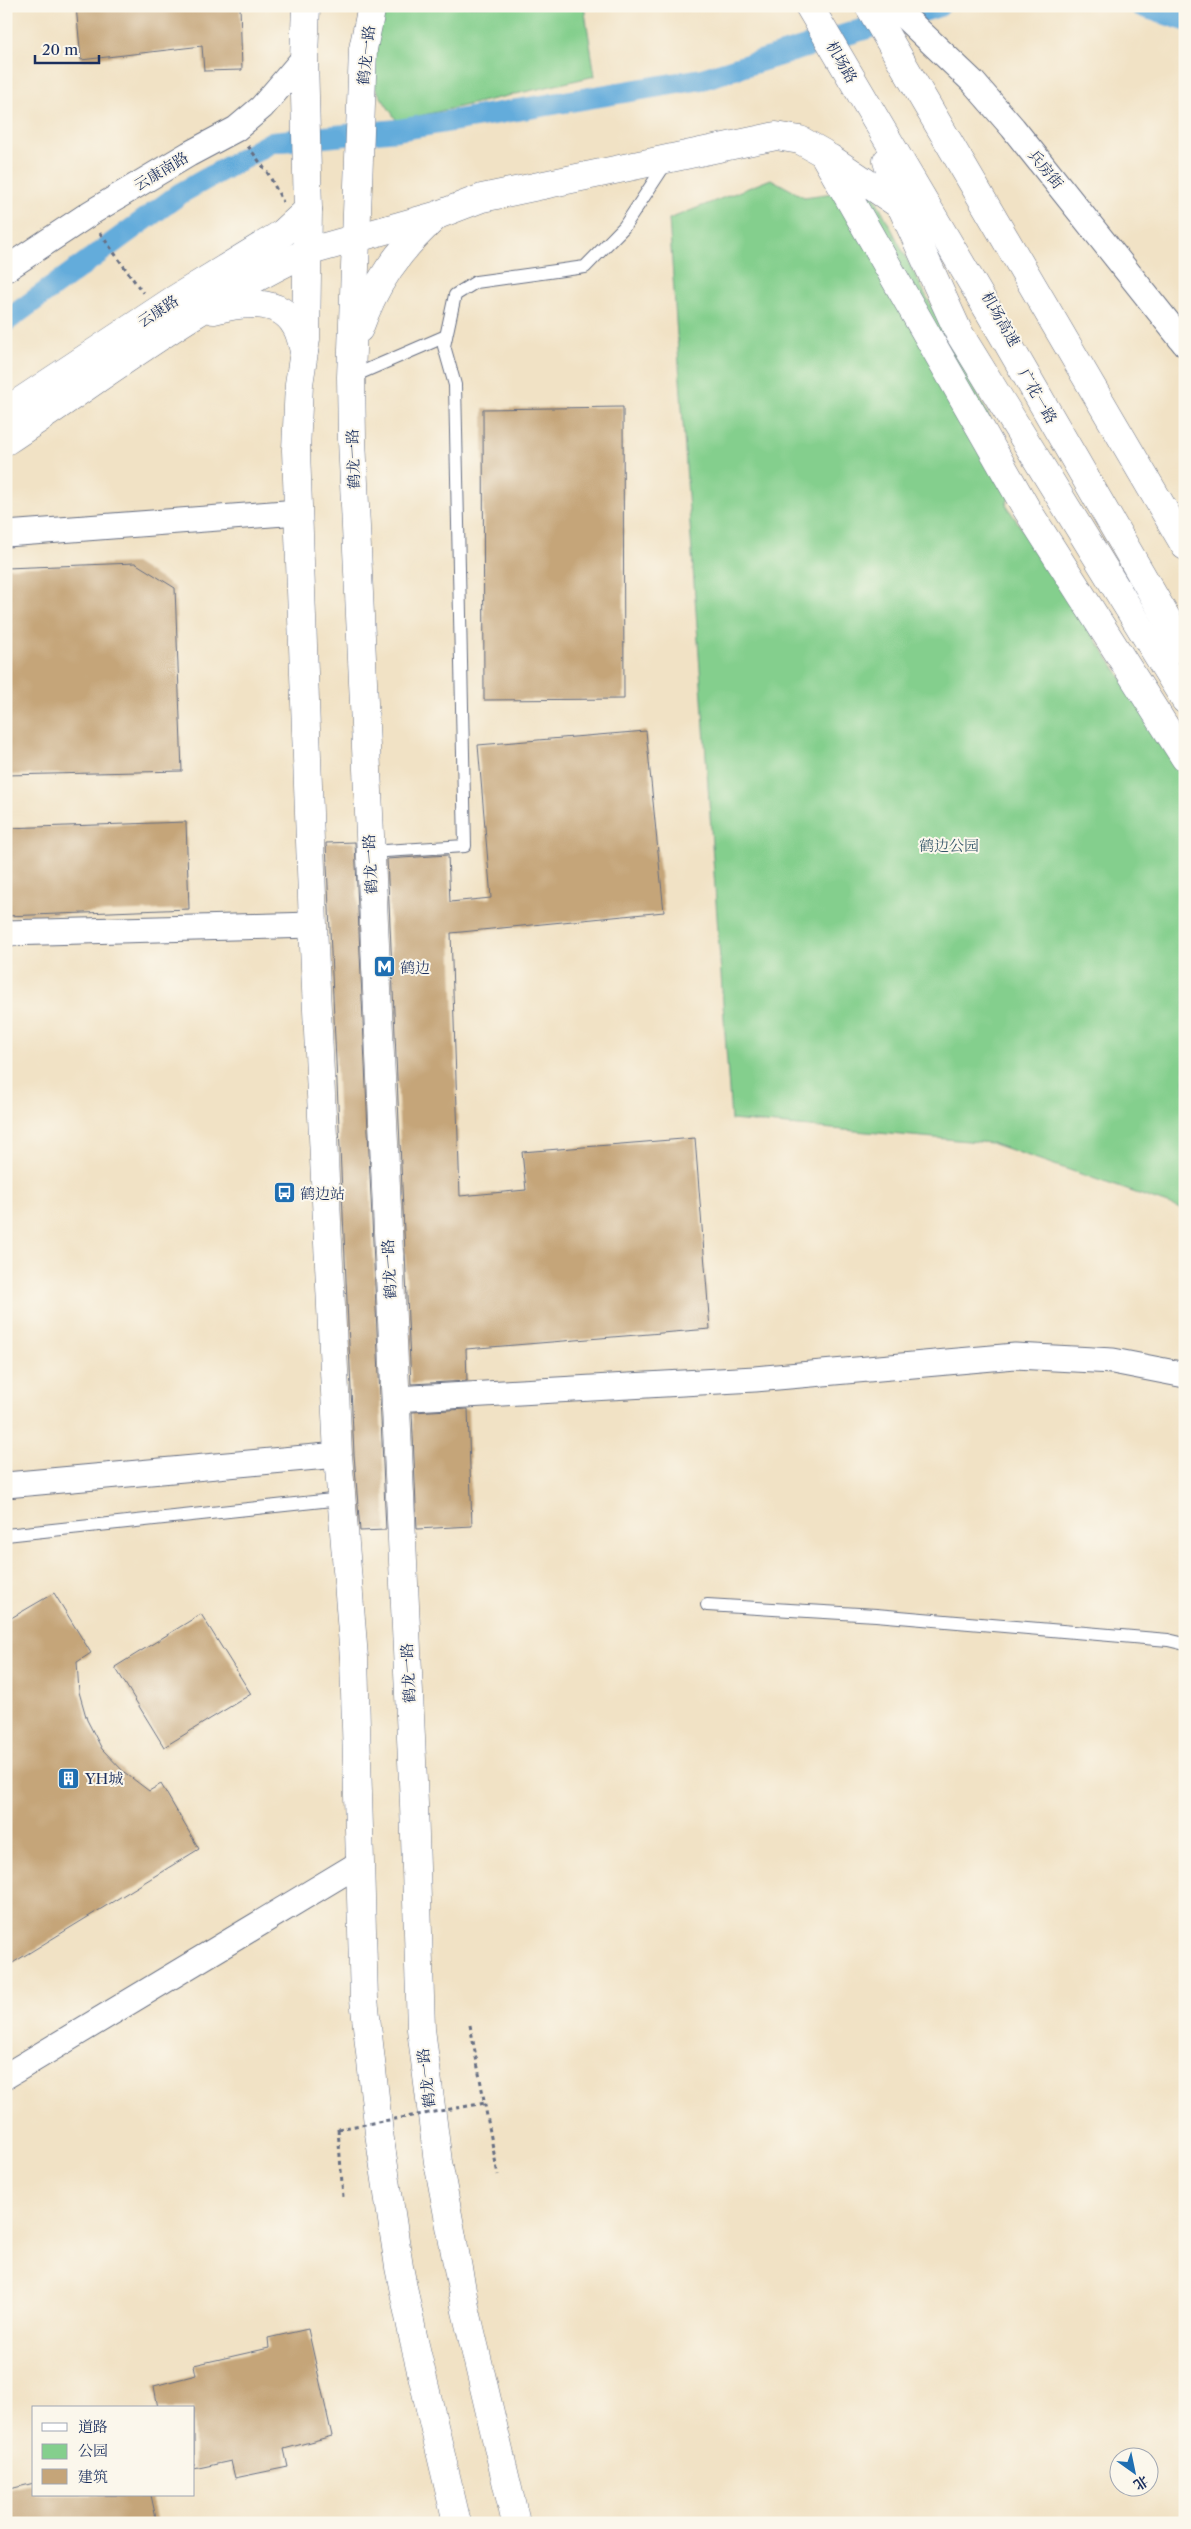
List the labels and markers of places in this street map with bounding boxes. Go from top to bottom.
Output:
metro station icon: 鹤边 [372,955,396,979]
place label: 鹤边 [400,958,430,977]
bus stop icon: 鹤边站 [272,1181,296,1205]
place label: 鹤边站 [300,1184,345,1203]
building icon: YH城 [57,1766,81,1790]
place label: YH城 [84,1769,123,1788]

